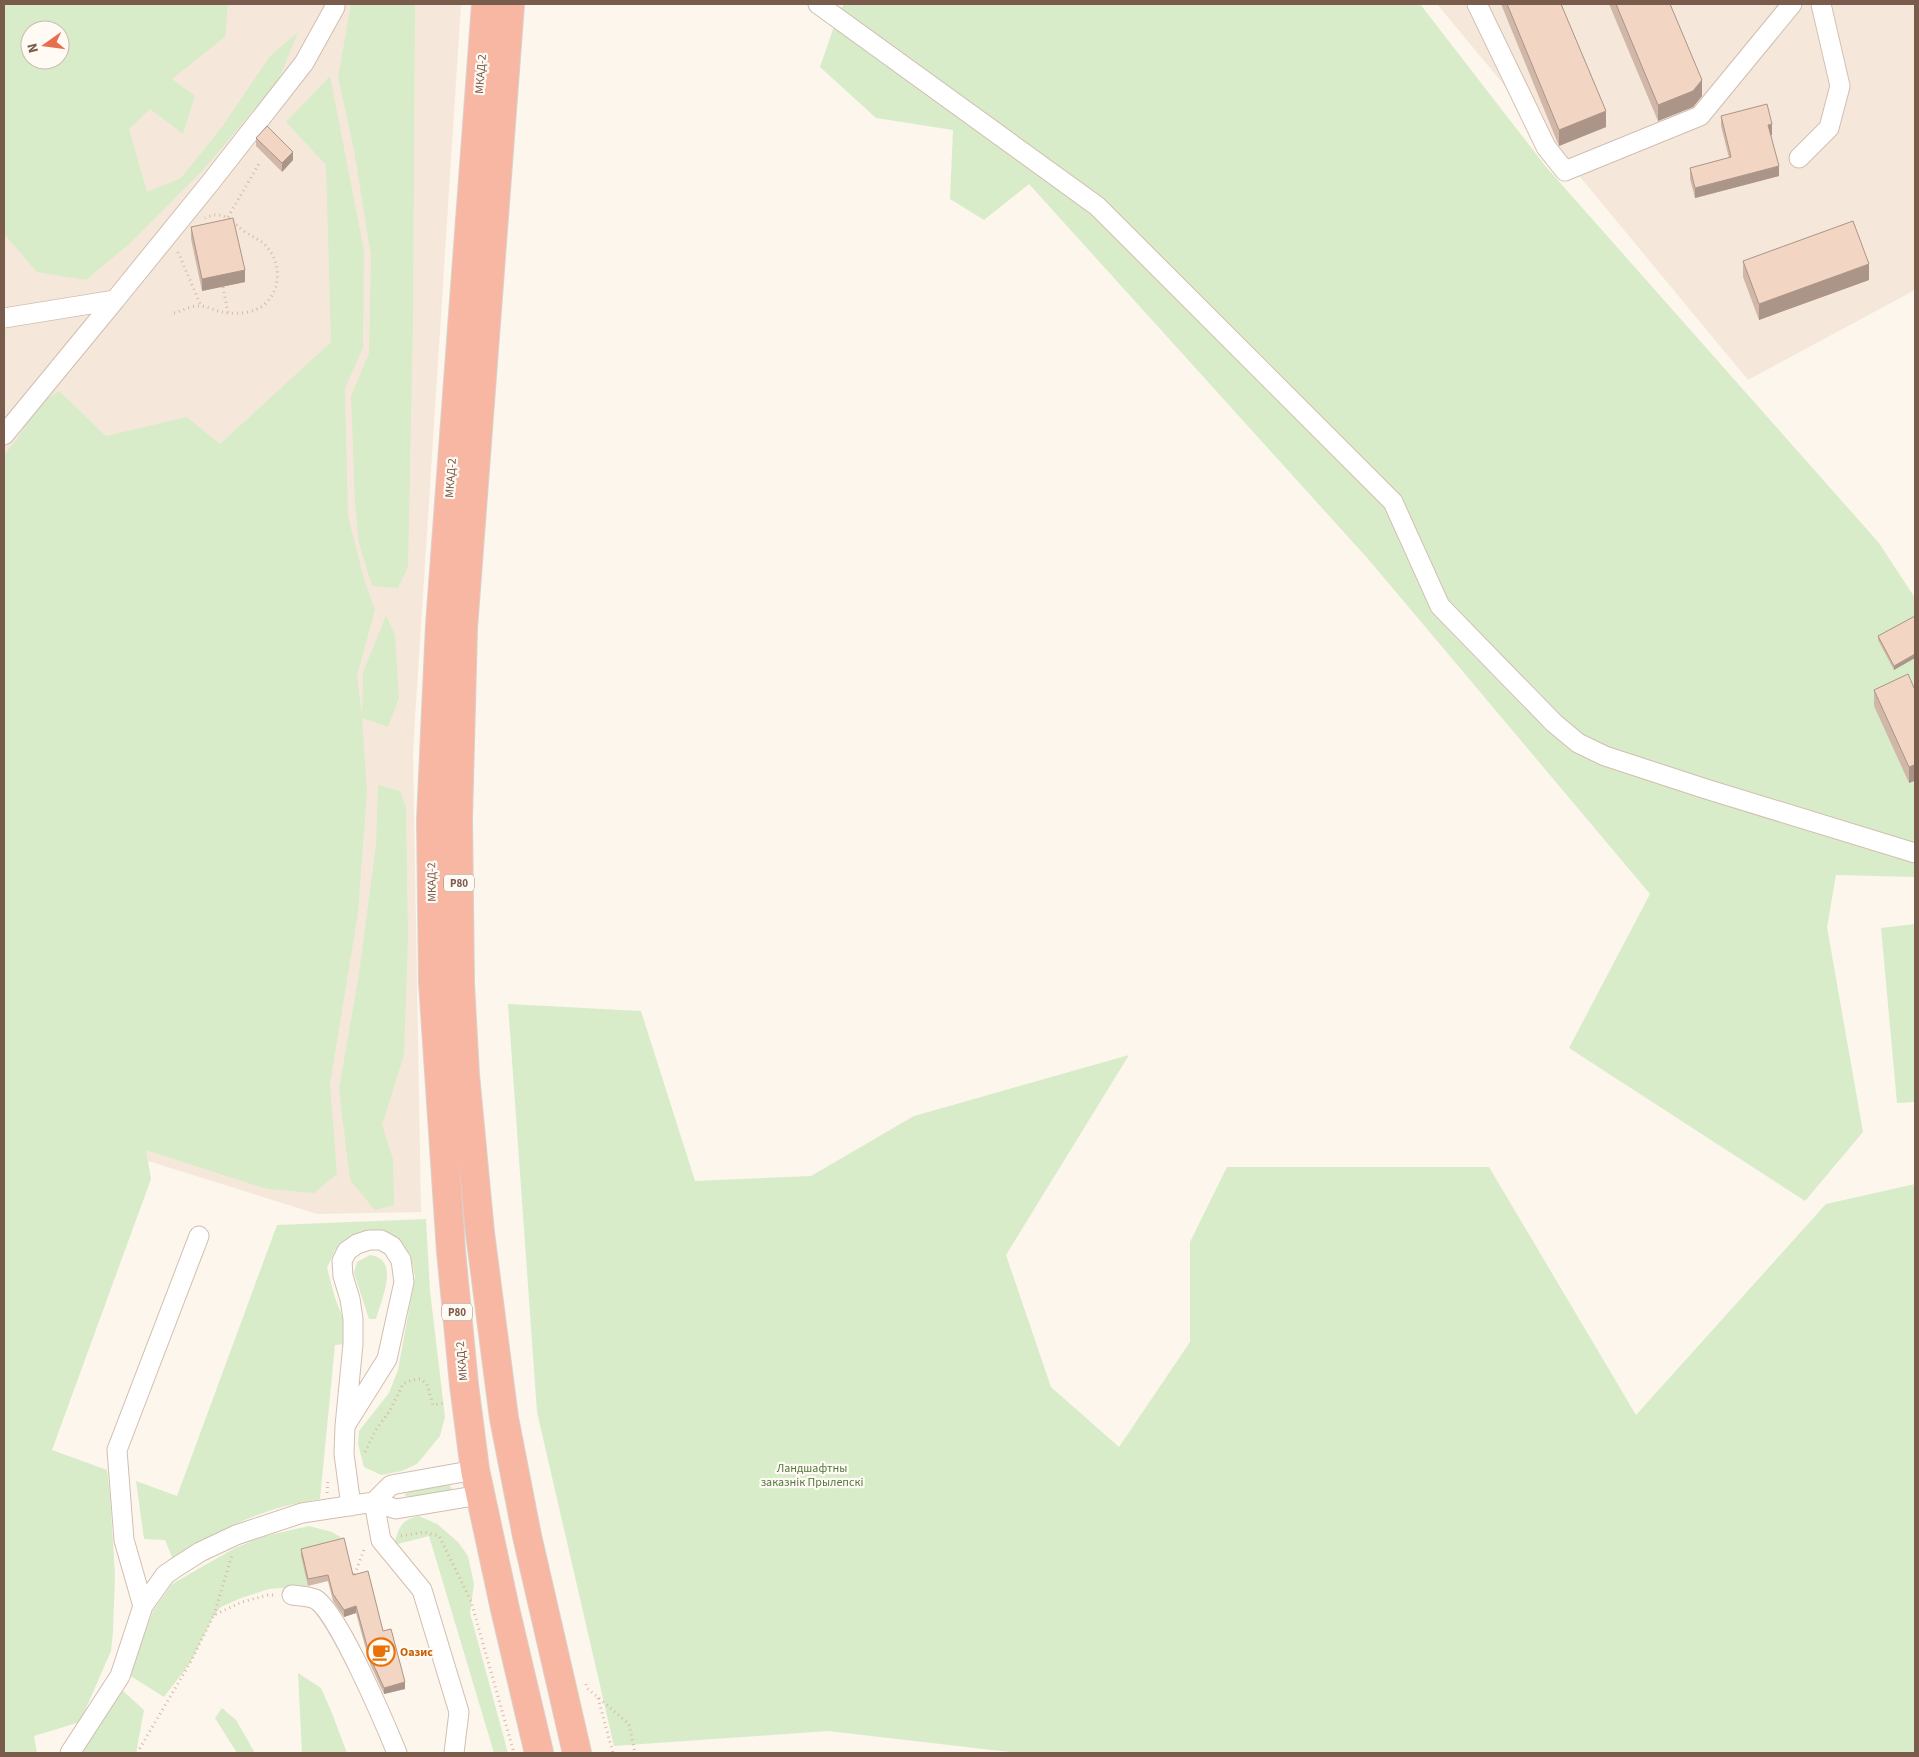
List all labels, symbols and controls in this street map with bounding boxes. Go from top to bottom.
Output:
north arrow [20,20,70,70]
text: N [23,41,44,55]
street label: МКАД-2 [471,54,491,94]
street label: МКАД-2 [441,458,461,498]
street label: МКАД-2 [423,862,441,902]
road number: Р80 [444,874,474,891]
road number: Р80 [442,1304,472,1320]
street label: МКАД-2 [452,1341,472,1381]
park label: Ландшафтны заказнік Прылепскі [761,1460,863,1491]
cafe icon: Оазис [366,1637,396,1667]
place label: Оазис [400,1644,433,1661]

